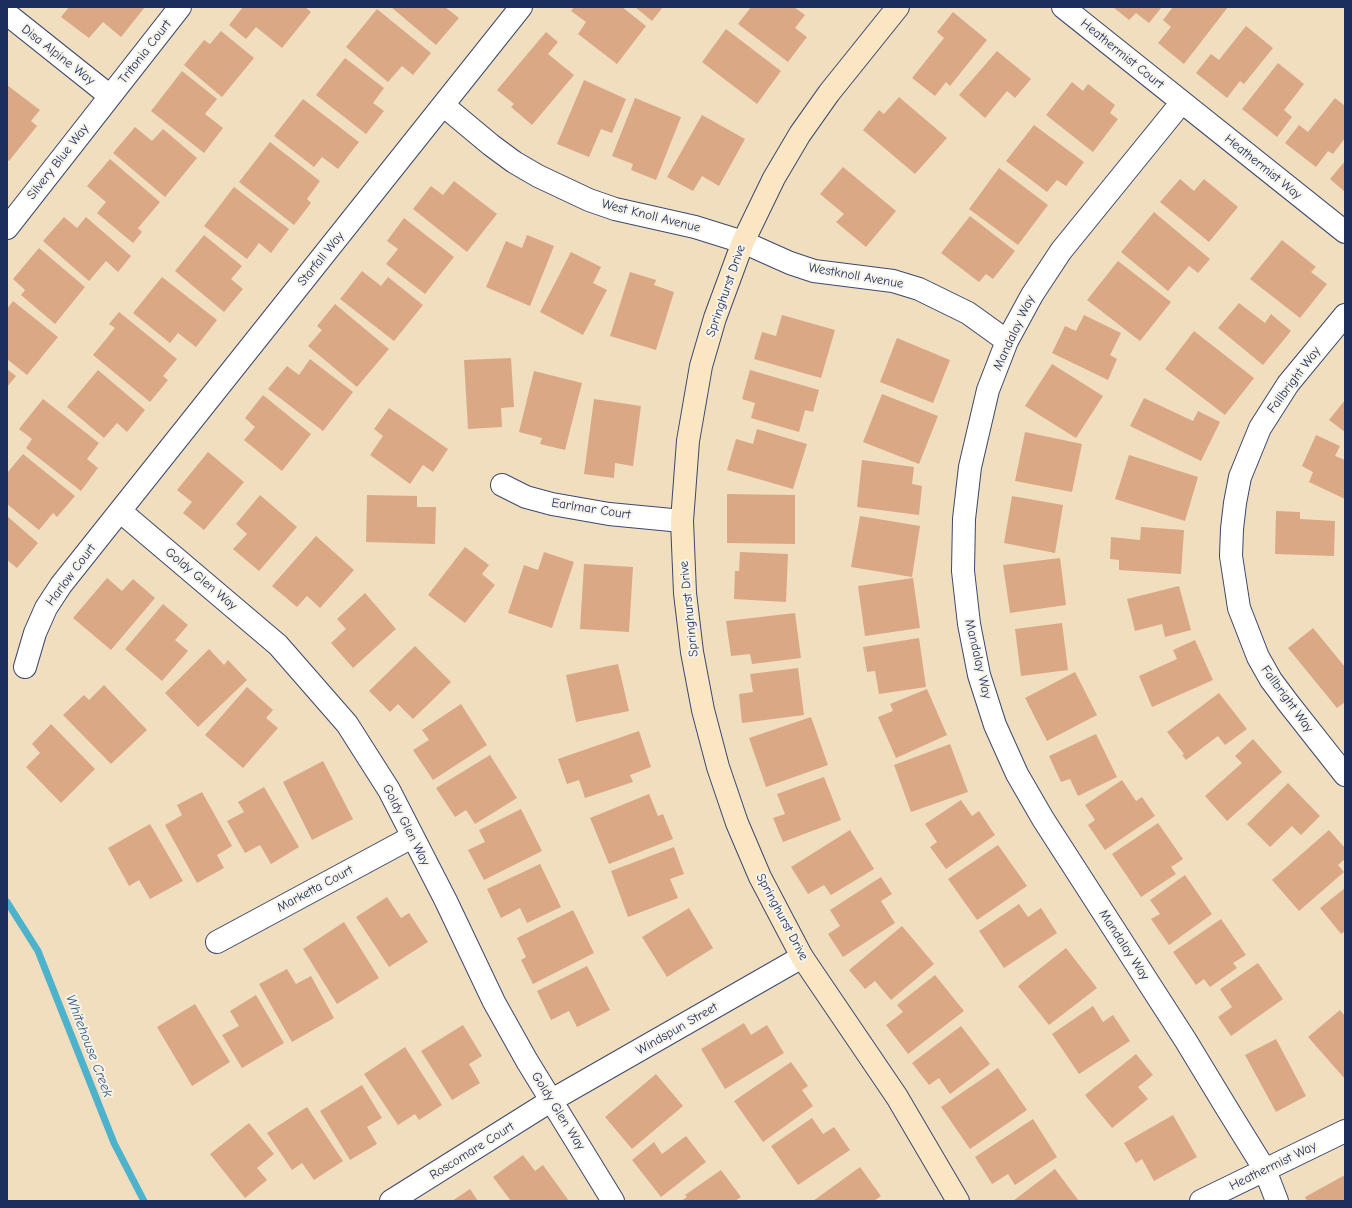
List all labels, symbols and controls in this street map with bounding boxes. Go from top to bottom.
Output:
street label: Heathermist Court [1077,16,1167,92]
street label: Tritonia Court [115,17,175,87]
street label: Disa Alpine Way [18,22,98,88]
street label: Silvery Blue Way [24,121,92,203]
street label: Heathermist Way [1221,131,1305,203]
street label: West Knoll Avenue [600,196,702,236]
street label: Starfall Way [294,229,348,289]
street label: Springhurst Drive [703,243,749,339]
street label: Westknoll Avenue [807,260,905,292]
street label: Mandalay Way [990,293,1038,373]
street label: Fallbright Way [1264,344,1324,416]
street label: Earlmar Court [550,495,632,523]
street label: Harlow Court [43,541,99,609]
street label: Goldy Glen Way [162,544,240,614]
street label: Springhurst Drive [676,560,702,658]
street label: Mandalay Way [961,618,995,700]
street label: Fallbright Way [1257,662,1317,736]
street label: Goldy Glen Way [379,782,433,868]
street label: Marketta Court [274,862,356,916]
street label: Springhurst Drive [752,871,812,963]
street label: Mandalay Way [1095,907,1153,983]
water label: Whitehouse Creek [62,992,116,1100]
street label: Windspun Street [634,999,720,1059]
street label: Goldy Glen Way [528,1069,588,1153]
street label: Roscomare Court [427,1119,517,1183]
street label: Heathermist Way [1227,1138,1319,1194]

